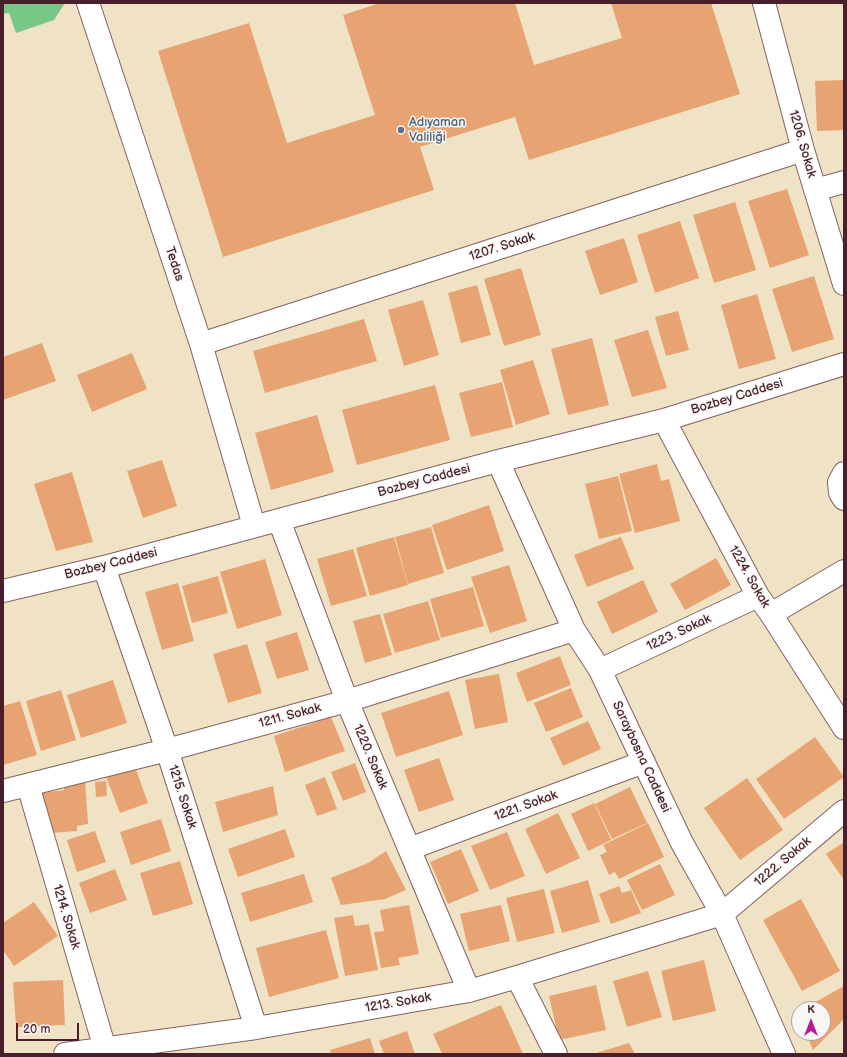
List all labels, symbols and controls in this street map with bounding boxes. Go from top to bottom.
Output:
street label: 1206. Sokak [785,108,819,180]
place label: Adıyaman Valiliği [409,115,466,146]
marker: Adıyaman Valiliği [396,125,406,135]
street label: 1207. Sokak [467,229,537,265]
street label: Tedas [161,245,187,283]
street label: Bozbey Caddesi [689,376,785,418]
street label: Bozbey Caddesi [376,461,472,501]
street label: 1224. Sokak [725,543,773,611]
street label: Bozbey Caddesi [63,545,159,583]
street label: 1223. Sokak [644,611,714,655]
street label: Saraybosna Caddesi [608,699,674,815]
street label: 1211. Sokak [257,700,323,732]
street label: 1220. Sokak [349,722,391,792]
street label: 1215. Sokak [164,763,200,831]
street label: 1221. Sokak [492,787,560,825]
street label: 1222. Sokak [751,834,815,890]
street label: 1214. Sokak [49,883,83,951]
street label: 1213. Sokak [364,990,432,1016]
north arrow [791,1001,831,1041]
text: K [807,1003,815,1016]
scale bar [18,1015,81,1041]
text: 20 m [23,1022,50,1037]

